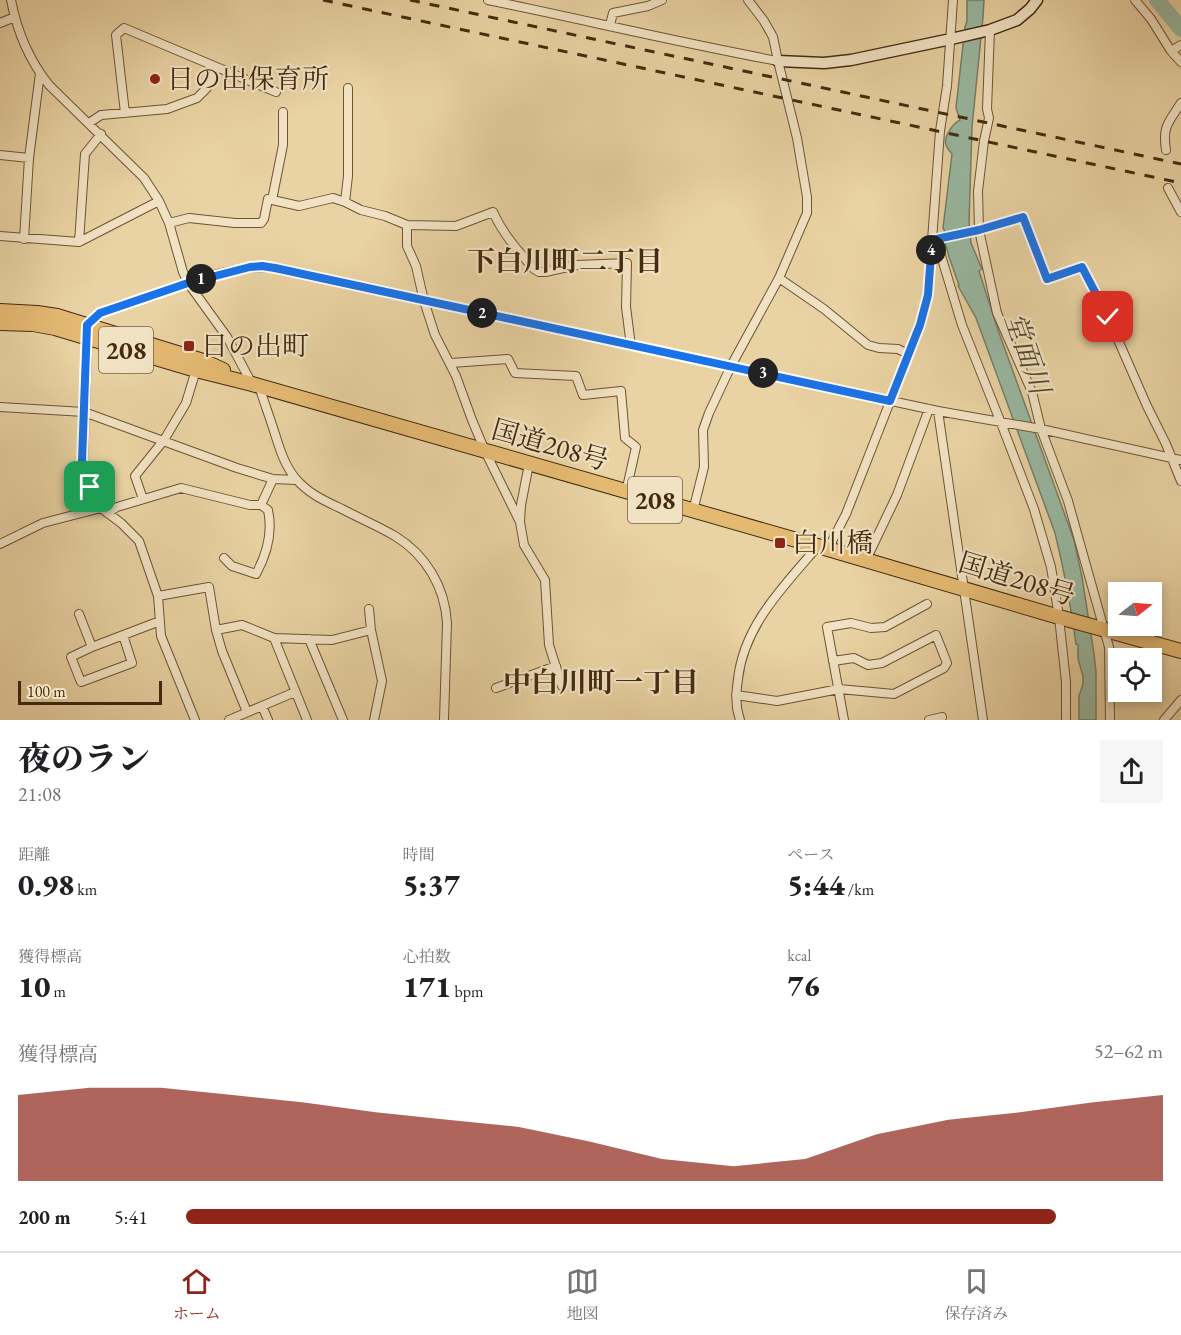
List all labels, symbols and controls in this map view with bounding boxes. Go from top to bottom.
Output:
place label: 日の出保育所 [167,61,329,96]
marker: 日の出保育所 [148,72,162,86]
pin: 4 [916,235,946,265]
text: 4 [927,239,935,260]
district label: 下白川町二丁目 [467,243,663,279]
pin: 1 [186,264,216,294]
text: 1 [197,268,205,289]
pin [1082,291,1133,342]
pin: 2 [467,298,497,328]
icon: check [1091,300,1124,333]
text: 2 [478,302,486,323]
water label: 堂面川 [997,307,1060,401]
road number: 208 [99,327,153,373]
place label: 日の出町 [201,328,309,363]
marker: 日の出町 [182,339,196,353]
pin: 3 [748,358,778,388]
text: 3 [759,362,767,383]
street label: 国道208号 [488,411,613,478]
pin [64,461,115,512]
icon: arrive [73,470,106,503]
road number: 208 [628,477,682,523]
place label: 白川橋 [792,525,873,560]
marker: 白川橋 [773,536,787,550]
street label: 国道208号 [955,544,1080,613]
north arrow [1108,582,1162,636]
map controls [1108,582,1162,702]
button: locate [1108,648,1162,702]
district label: 中白川町一丁目 [503,664,699,700]
scale bar [18,678,162,706]
text: 100 m [27,681,66,702]
text: 夜のラン [18,737,150,780]
button: share [1100,740,1163,803]
text: 21:08 [18,781,61,807]
text: 距離 [18,844,50,865]
text: 時間 [403,844,435,865]
text: ペース [787,844,835,865]
text: 0.98 [18,865,74,904]
text: 5:37 [403,865,460,904]
text: 5:44 [787,865,845,904]
text: km [74,879,97,900]
text: /km [845,879,874,900]
text: kcal [787,945,811,966]
text: 獲得標高 [18,946,82,967]
text: 心拍数 [403,946,451,967]
text: 76 [787,966,820,1005]
text: 10 [18,967,50,1006]
text: 171 [403,967,451,1006]
text: m [50,981,66,1002]
text: bpm [451,981,483,1002]
text: 52–62 m [1094,1038,1163,1064]
text: 獲得標高 [18,1041,98,1067]
text: 200 m [18,1204,71,1230]
text: 5:41 [114,1204,148,1230]
tab: ホーム [173,1265,221,1324]
tab: 地図 [566,1265,599,1324]
tab: 保存済み [944,1265,1008,1324]

